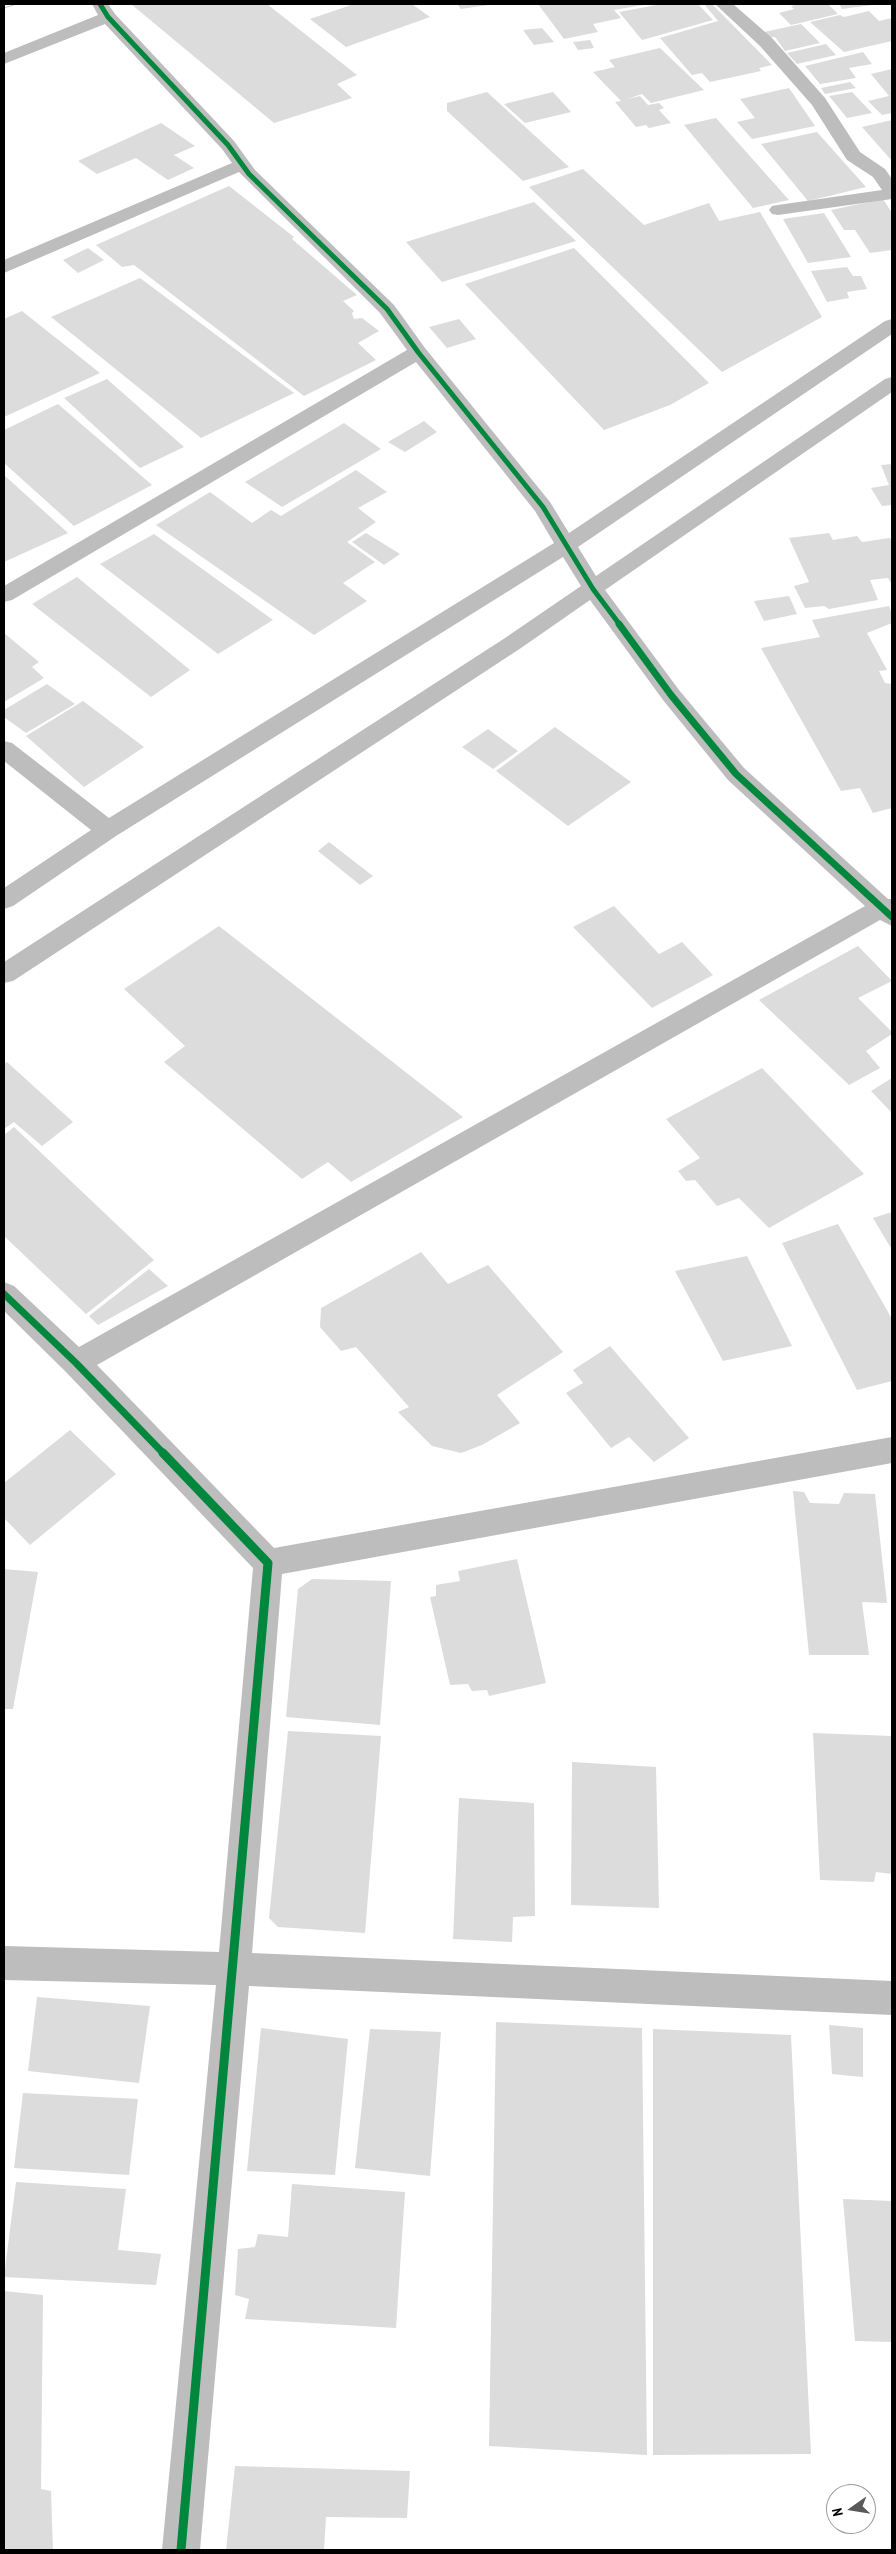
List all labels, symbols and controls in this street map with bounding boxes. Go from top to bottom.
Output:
north arrow [826,2484,876,2534]
text: N [828,2506,847,2518]

